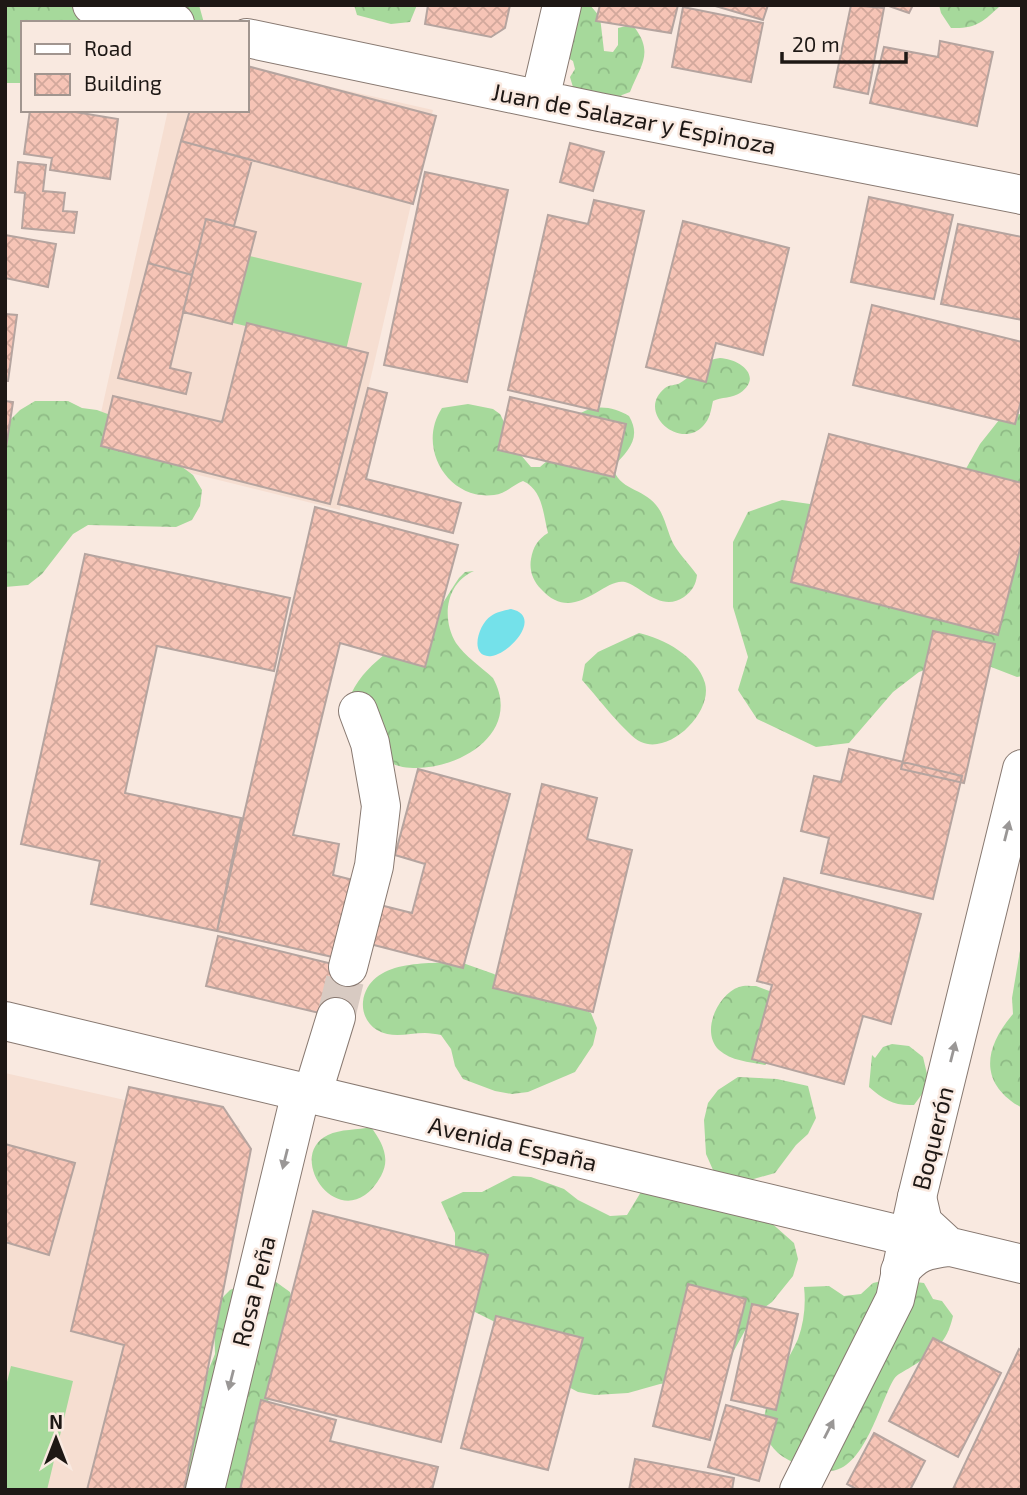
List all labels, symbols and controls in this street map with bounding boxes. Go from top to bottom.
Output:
legend [21,21,248,112]
scale bar [782,21,906,65]
text: 20 m [792,31,840,56]
text: Road [84,35,132,60]
text: Building [84,70,162,95]
street label: Juan de Salazar y Espinoza [490,76,778,160]
one-way arrow [1002,820,1013,842]
one-way arrow [948,1041,959,1063]
street label: Boquerón [905,1083,959,1193]
street label: Avenida España [426,1110,600,1176]
one-way arrow [279,1148,290,1170]
street label: Rosa Peña [225,1233,281,1349]
one-way arrow [226,1369,237,1391]
north arrow [21,1404,91,1474]
text: N [49,1410,63,1433]
one-way arrow [824,1419,835,1439]

